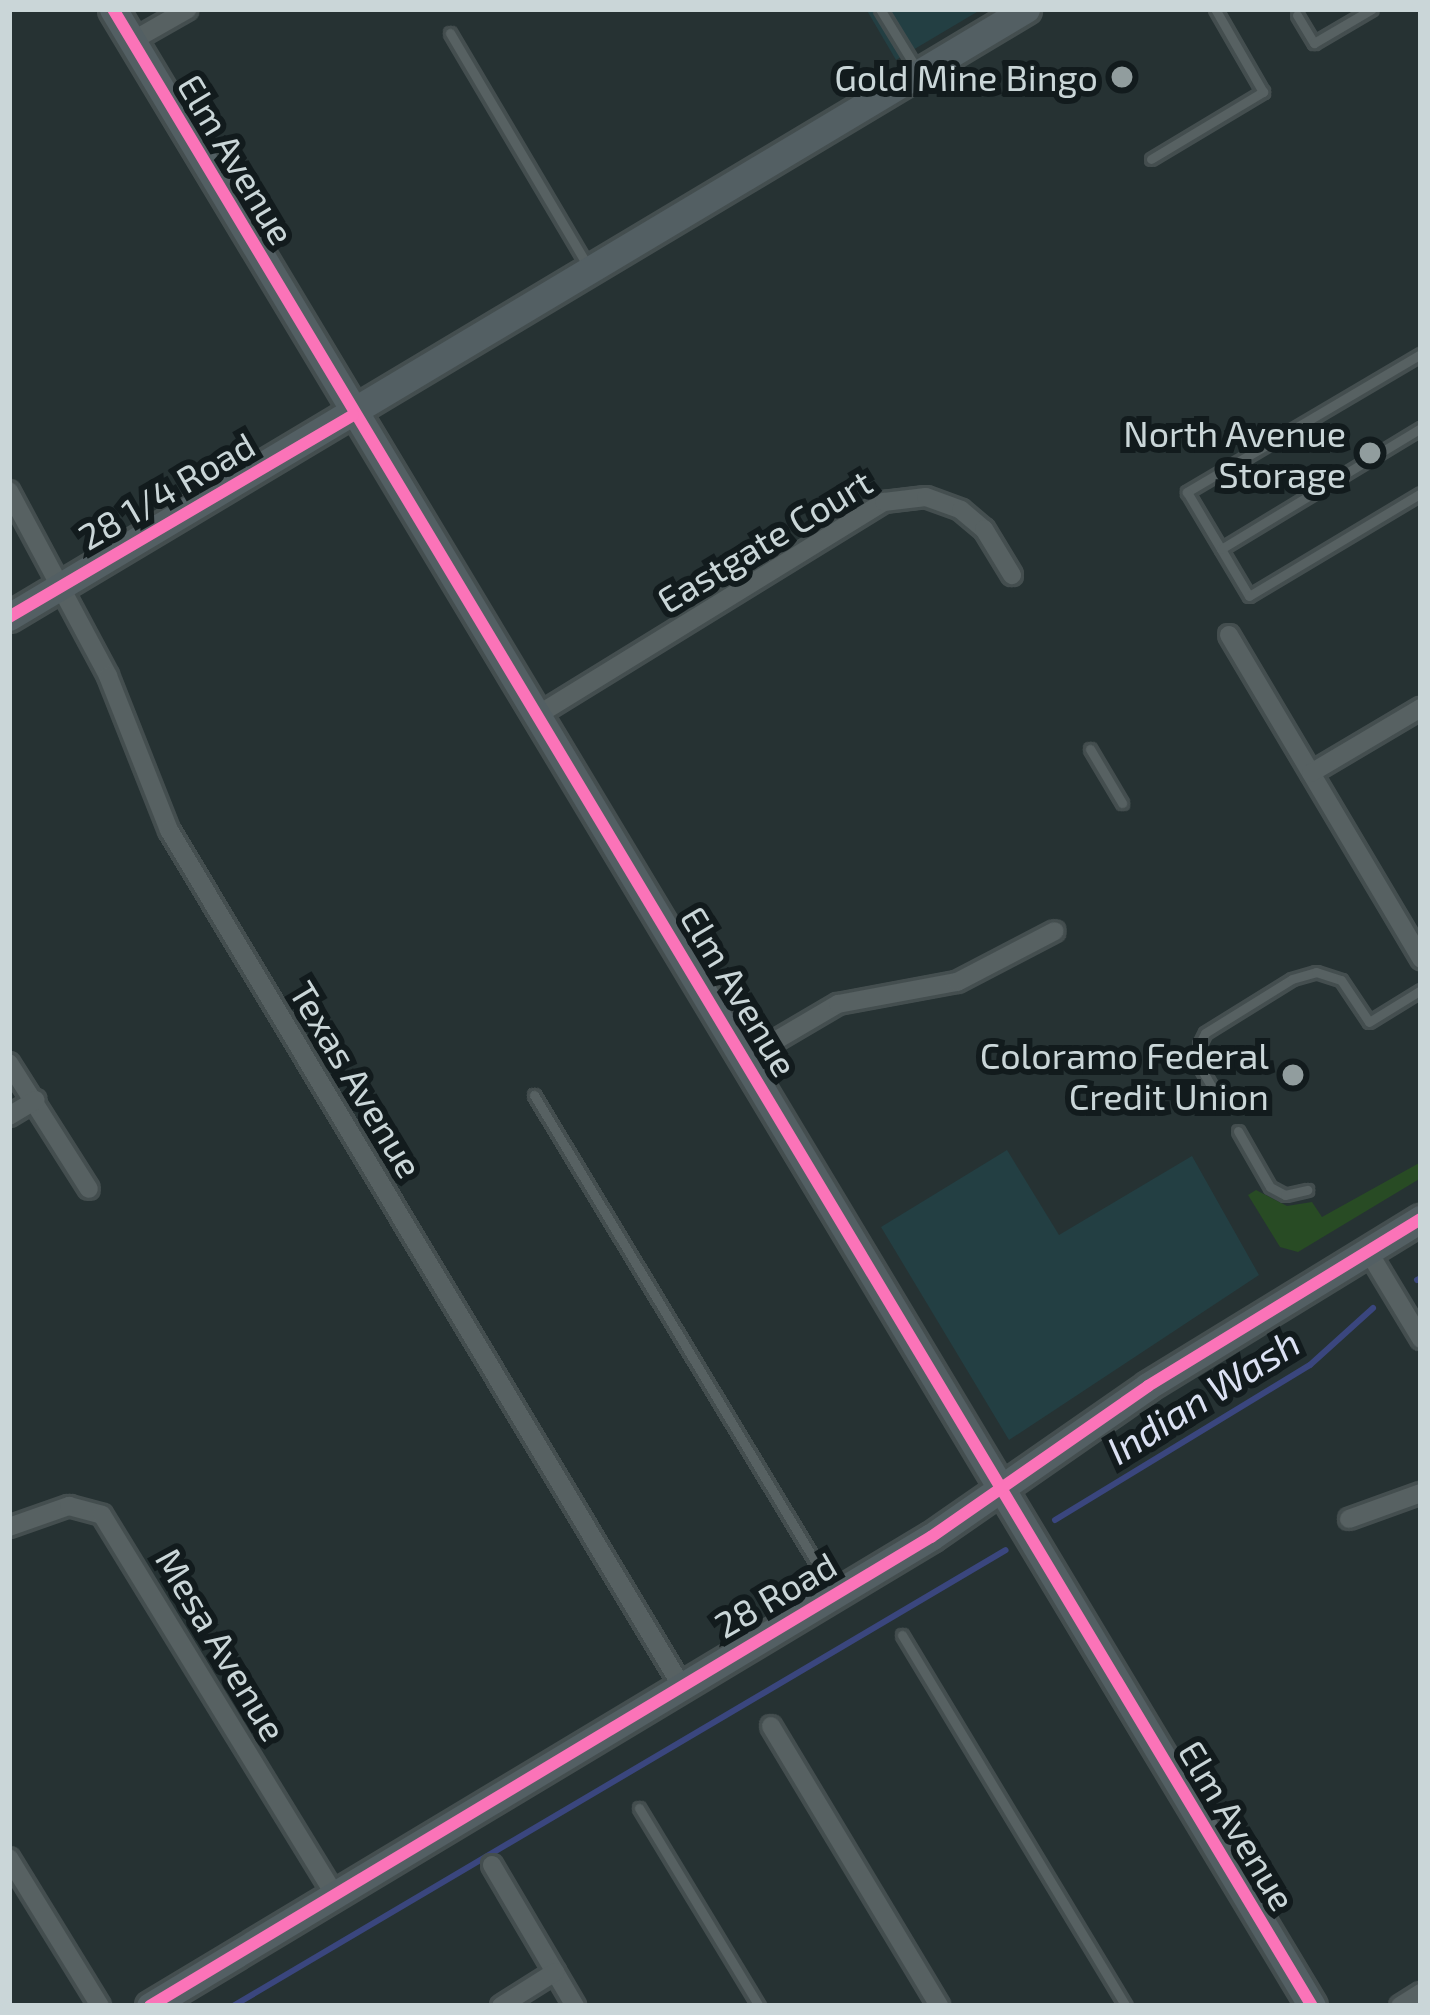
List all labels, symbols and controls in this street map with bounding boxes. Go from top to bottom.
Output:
place label: Gold Mine Bingo [834,55,1098,99]
marker: Gold Mine Bingo [1109,64,1135,90]
street label: Elm Avenue [169,66,305,252]
place label: North Avenue Storage [1122,410,1346,495]
street label: 28 1/4 Road [70,422,262,558]
marker: North Avenue Storage [1357,440,1383,466]
street label: Eastgate Court [649,459,879,621]
street label: Elm Avenue [672,898,808,1084]
street label: Texas Avenue [281,973,433,1185]
place label: Coloramo Federal Credit Union [980,1032,1269,1117]
marker: Coloramo Federal Credit Union [1280,1062,1306,1088]
water label: Indian Wash [1098,1318,1308,1474]
street label: Mesa Avenue [147,1540,297,1748]
street label: 28 Road [707,1542,843,1646]
street label: Elm Avenue [1170,1732,1306,1918]

